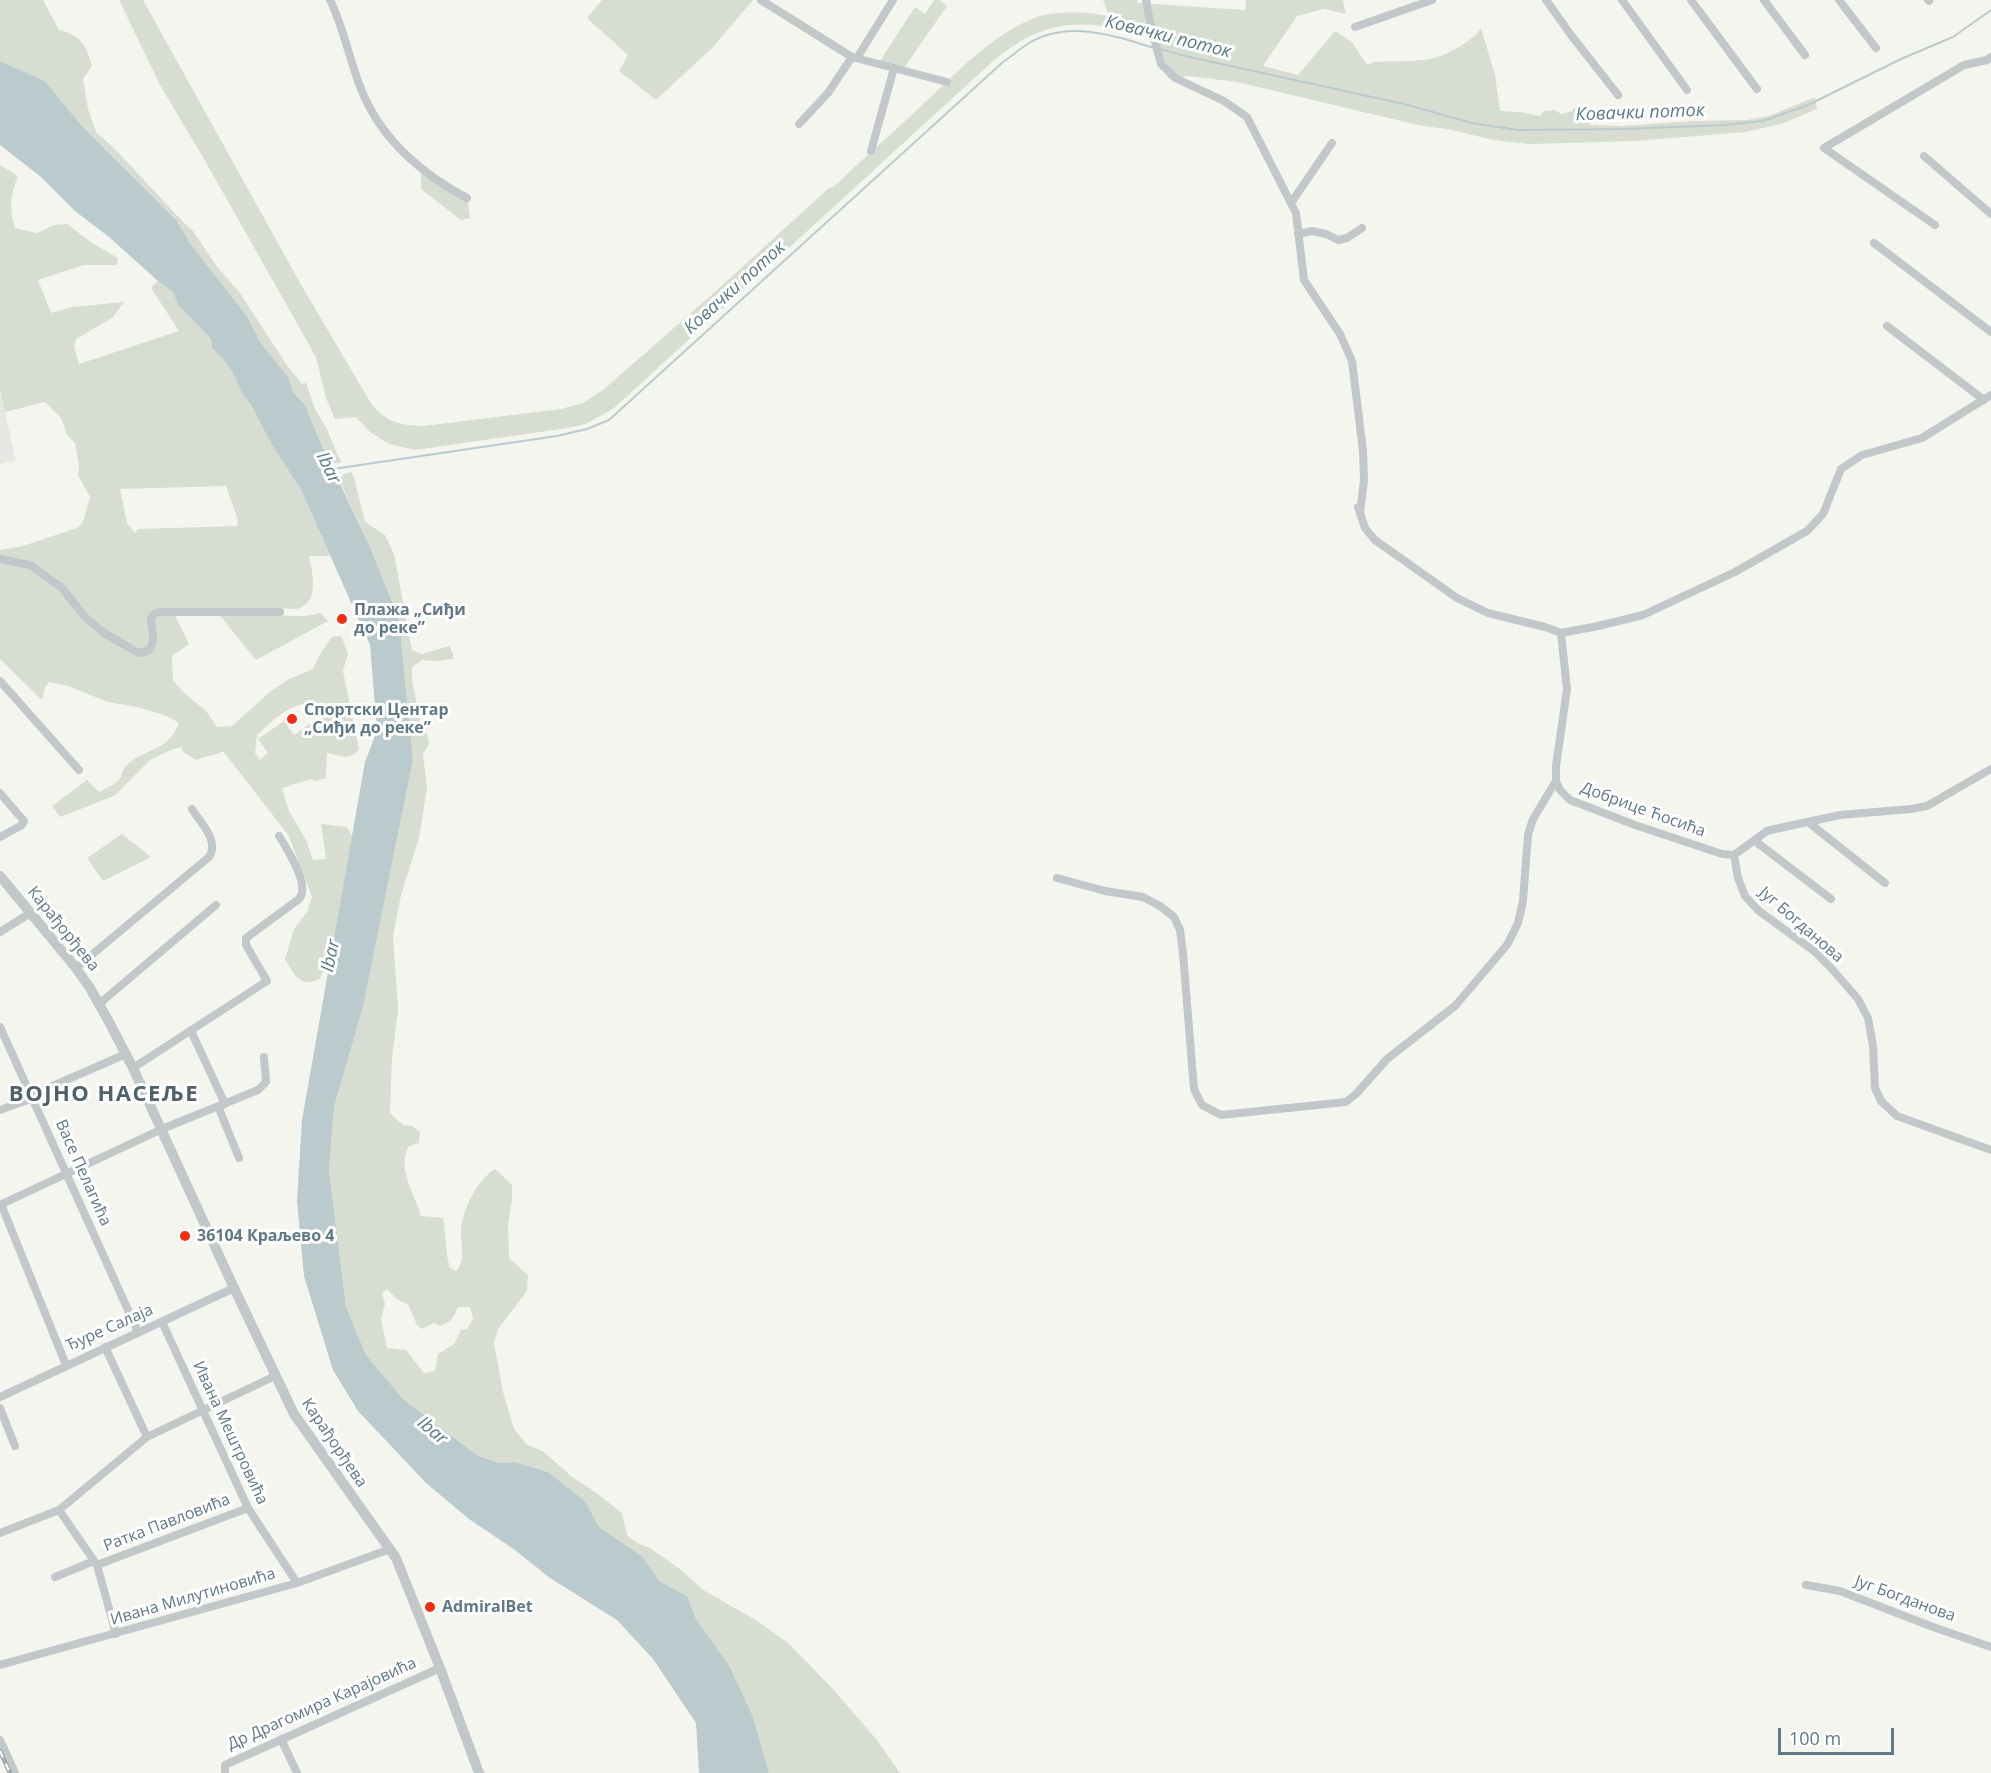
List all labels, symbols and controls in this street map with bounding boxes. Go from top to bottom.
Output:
water label: Ковачки поток [1103,11,1233,63]
water label: Ковачки поток [1575,100,1705,126]
water label: Ковачки поток [680,237,790,339]
water label: Ibar [311,449,345,487]
place label: Плажа „Сиђи до реке” [354,600,466,638]
marker: Плажа „Сиђи до реке” [335,612,349,626]
place label: Спортски Центар „Сиђи до реке” [304,700,448,738]
marker: Спортски Центар „Сиђи до реке” [285,712,299,726]
street label: Добрице Ћосића [1578,779,1708,841]
street label: Карађорђева [23,883,103,975]
street label: Југ Богданова [1755,883,1847,967]
water label: Ibar [317,938,345,974]
district label: ВОЈНО НАСЕЉЕ [9,1082,199,1108]
street label: Васе Пелагића [51,1117,115,1229]
place label: 36104 Краљево 4 [197,1226,334,1246]
marker: 36104 Краљево 4 [178,1229,192,1243]
street label: Ђуре Салаја [64,1300,156,1356]
street label: Ивана Мештровића [188,1358,272,1508]
street label: Карађорђева [297,1395,371,1491]
water label: Ibar [413,1412,451,1450]
street label: Ратка Павловића [101,1490,233,1556]
street label: Ивана Милутиновића [108,1564,278,1630]
street label: Југ Богданова [1852,1572,1958,1626]
place label: AdmiralBet [442,1597,533,1617]
marker: AdmiralBet [423,1600,437,1614]
street label: Др Драгомира Карајовића [225,1654,419,1754]
scale bar [1781,1716,1896,1754]
text: 100 m [1789,1726,1841,1750]

